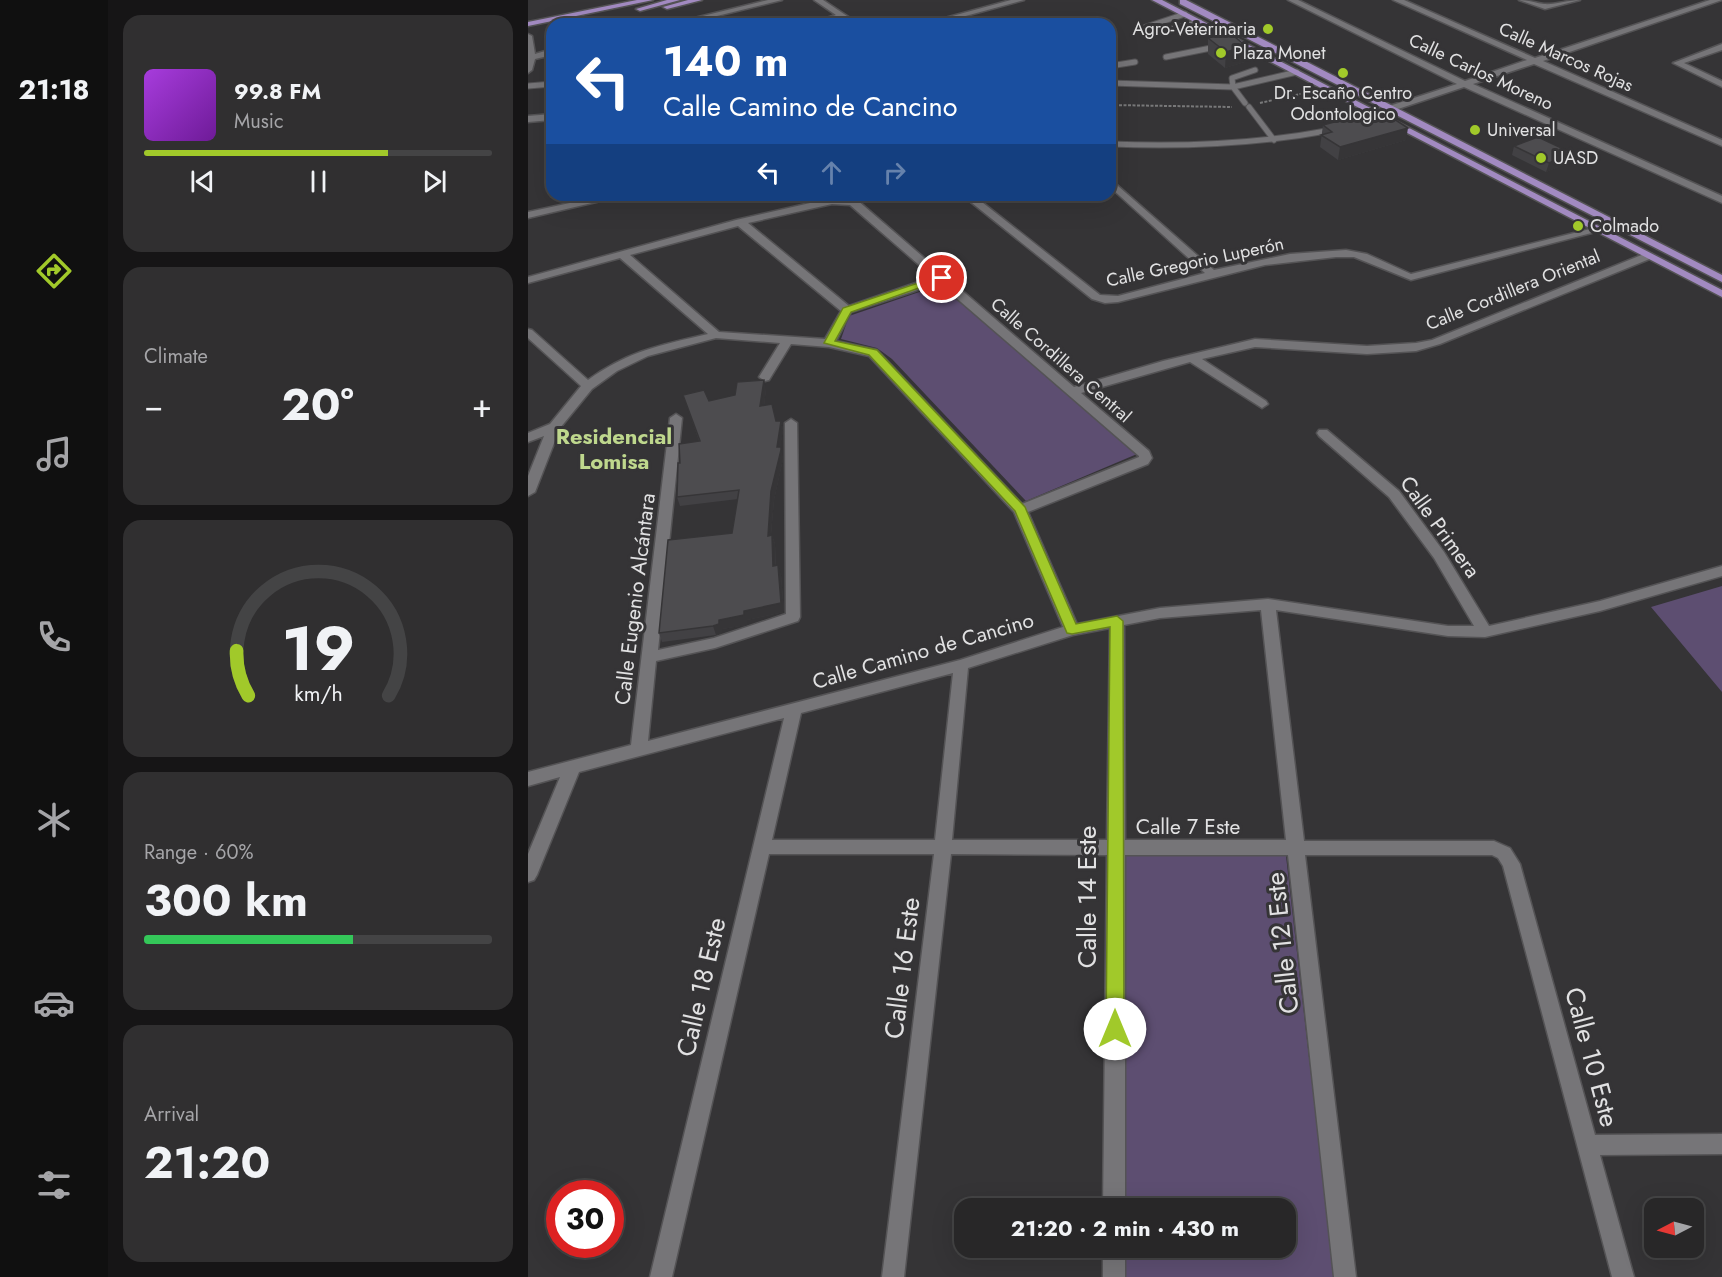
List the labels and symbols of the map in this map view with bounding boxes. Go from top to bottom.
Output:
place label: Agro-Veterinaria [1133,16,1256,42]
street label: Calle Marcos Rojas [1495,16,1637,98]
marker: Agro-Veterinaria [1261,22,1275,36]
street label: Calle Carlos Moreno [1405,27,1558,117]
place label: Plaza Monet [1233,40,1326,66]
marker: Plaza Monet [1214,46,1228,60]
marker: Dr. Escaño Centro Odontologico [1336,66,1350,80]
place label: Dr. Escaño Centro Odontologico [1274,80,1412,127]
place label: Universal [1487,117,1556,143]
marker: Universal [1468,123,1482,137]
place label: UASD [1553,145,1598,171]
marker: UASD [1534,151,1548,165]
place label: Colmado [1590,213,1659,239]
marker: Colmado [1571,219,1585,233]
street label: Calle Gregorio Luperón [1104,230,1286,294]
street label: Calle Cordillera Oriental [1422,243,1604,337]
pin [916,252,967,303]
street label: Calle Cordillera Central [985,291,1137,429]
district label: Residencial Lomisa [556,420,672,477]
street label: Calle Primera [1393,470,1487,584]
street label: Calle Eugenio Alcántara [607,491,663,707]
street label: Calle Camino de Cancino [809,605,1037,697]
street label: Calle 7 Este [1136,812,1240,842]
street label: Calle 14 Este [1068,826,1106,968]
street label: Calle 12 Este [1256,870,1308,1016]
street label: Calle 16 Este [874,895,930,1041]
street label: Calle 18 Este [667,914,735,1060]
street label: Calle 10 Este [1555,983,1629,1131]
position arrow [1083,997,1147,1061]
speed limit sign: 30 [546,1180,624,1258]
north arrow [1644,1198,1704,1258]

